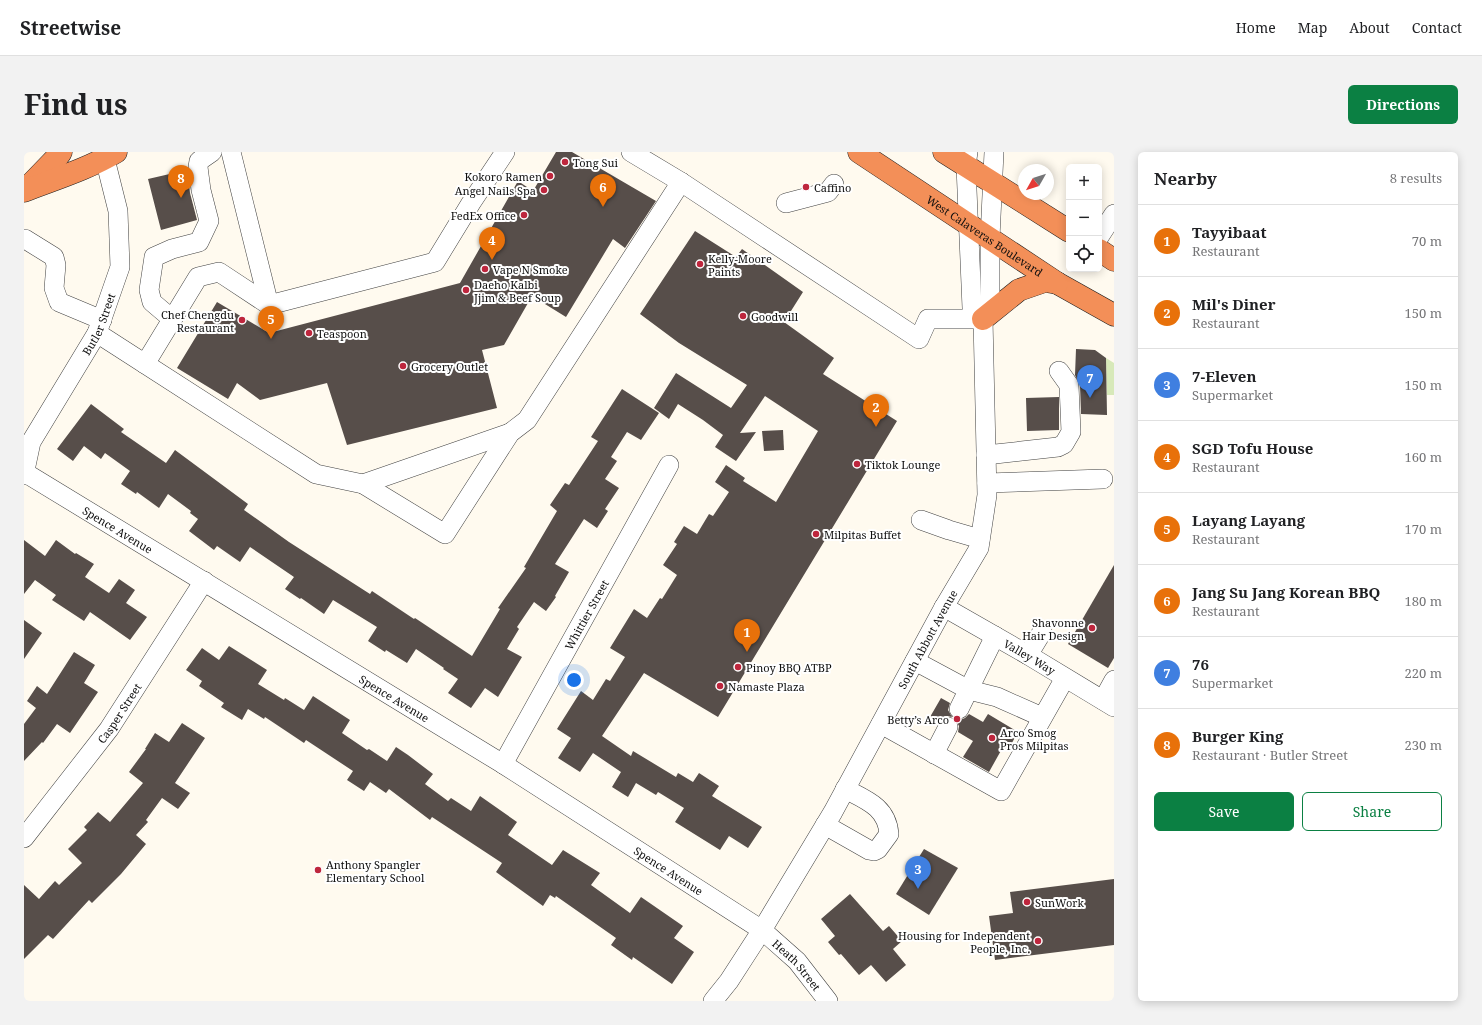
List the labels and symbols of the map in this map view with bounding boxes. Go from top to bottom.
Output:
place label: Tong Sui [573,155,618,170]
marker: Tong Sui [560,157,570,167]
north arrow [1018,164,1054,200]
pin: 8 [168,165,194,198]
place label: Kokoro Ramen [464,169,542,184]
marker: Kokoro Ramen [545,171,555,181]
pin: 6 [590,174,616,207]
place label: Caffino [814,180,851,195]
marker: Caffino [801,182,811,192]
place label: Angel Nails Spa [455,183,536,198]
marker: Angel Nails Spa [539,185,549,195]
street label: West Calaveras Boulevard [924,191,1046,279]
place label: FedEx Office [451,208,516,223]
marker: FedEx Office [519,210,529,220]
pin: 4 [479,227,505,260]
place label: Kelly-Moore Paints [708,251,772,279]
marker: Kelly-Moore Paints [695,259,705,269]
place label: Vape N Smoke [493,262,568,277]
marker: Vape N Smoke [480,264,490,274]
place label: Daeho Kalbi Jjim & Beef Soup [473,277,561,305]
marker: Daeho Kalbi Jjim & Beef Soup [461,285,471,295]
street label: Butler Street [78,291,118,358]
pin: 5 [258,306,284,339]
place label: Chef Chengdu Restaurant [161,307,234,335]
place label: Goodwill [751,309,799,324]
marker: Goodwill [738,311,748,321]
marker: Chef Chengdu Restaurant [237,315,247,325]
place label: Teaspoon [317,326,367,341]
marker: Teaspoon [304,328,314,338]
place label: Grocery Outlet [411,359,488,374]
marker: Grocery Outlet [398,361,408,371]
pin: 7 [1077,365,1103,398]
pin: 2 [863,394,889,427]
place label: Tiktok Lounge [865,457,940,472]
marker: Tiktok Lounge [852,459,862,469]
street label: Spence Avenue [80,502,156,556]
place label: Milpitas Buffet [824,527,901,542]
marker: Milpitas Buffet [811,529,821,539]
street label: Whittier Street [561,577,612,652]
street label: South Abbott Avenue [894,587,960,691]
place label: Shavonne Hair Design [1022,615,1084,643]
pin: 1 [734,619,760,652]
marker: Shavonne Hair Design [1087,623,1097,633]
street label: Valley Way [1001,635,1059,678]
place label: Pinoy BBQ ATBP [746,660,832,675]
marker: Pinoy BBQ ATBP [733,662,743,672]
your location [564,670,584,690]
street label: Spence Avenue [357,671,432,725]
place label: Namaste Plaza [728,679,805,694]
street label: Casper Street [93,680,144,746]
marker: Namaste Plaza [715,681,725,691]
place label: Betty’s Arco [887,712,949,727]
marker: Betty’s Arco [952,714,962,724]
place label: Arco Smog Pros Milpitas [1000,725,1069,753]
marker: Arco Smog Pros Milpitas [987,733,997,743]
street label: Spence Avenue [631,843,706,898]
pin: 3 [905,856,931,889]
place label: Anthony Spangler Elementary School [326,857,425,885]
marker: Anthony Spangler Elementary School [313,865,323,875]
place label: SunWork [1035,895,1084,910]
marker: SunWork [1022,897,1032,907]
place label: Housing for Independent People, Inc. [898,928,1030,956]
street label: Heath Street [770,935,825,994]
marker: Housing for Independent People, Inc. [1033,936,1043,946]

